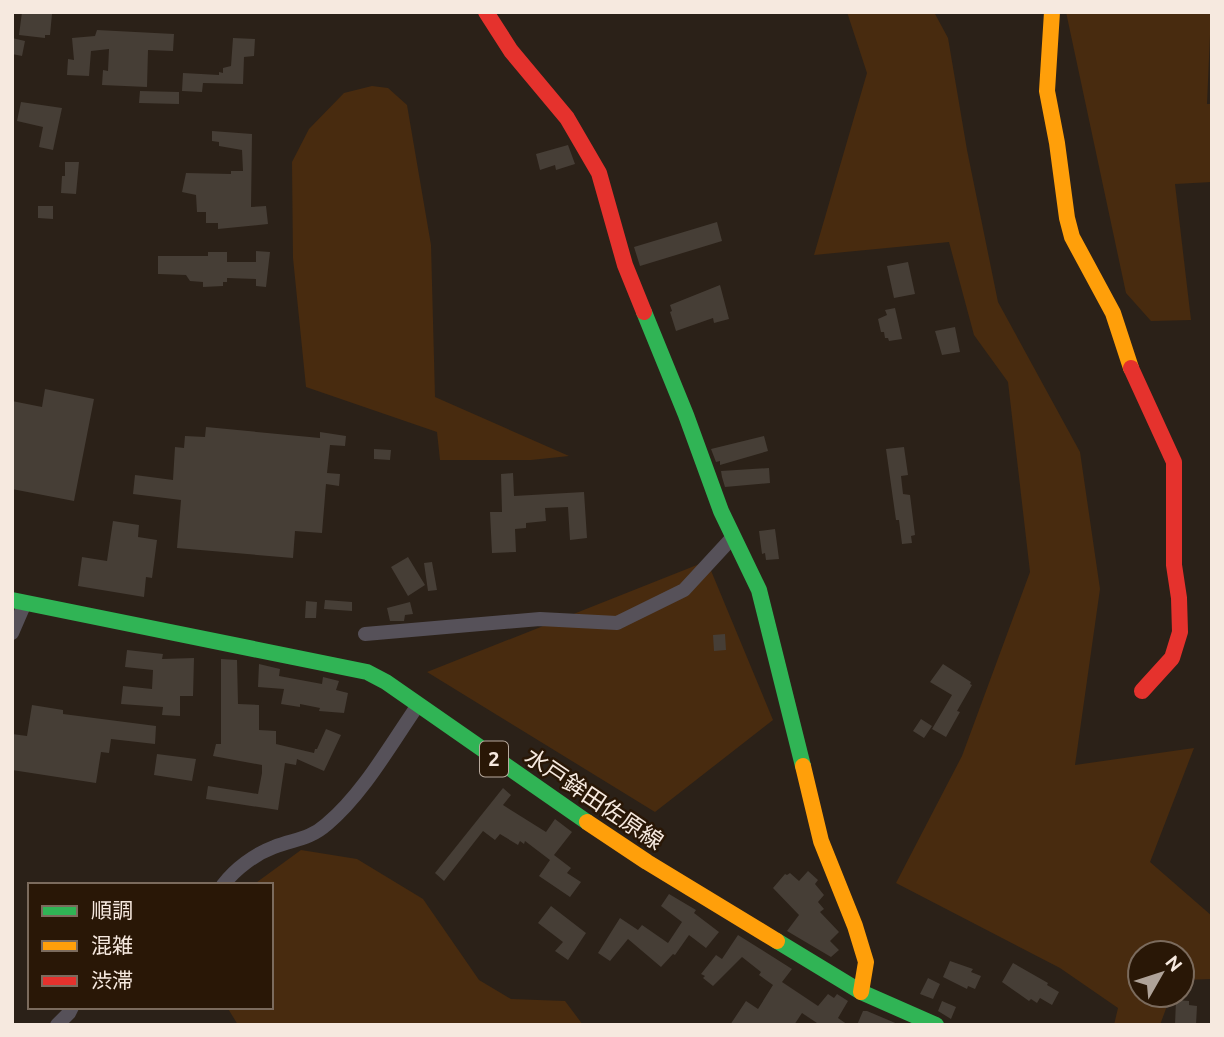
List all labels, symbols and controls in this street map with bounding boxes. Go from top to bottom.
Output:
road number: 2 [480,742,508,776]
street label: 水戸鉾田佐原線 [521,743,668,854]
legend [28,883,273,1009]
text: 順調 [91,898,133,922]
text: 混雑 [91,933,133,957]
north arrow [1126,939,1196,1009]
text: N [1161,951,1187,976]
text: 渋滞 [91,968,133,992]

